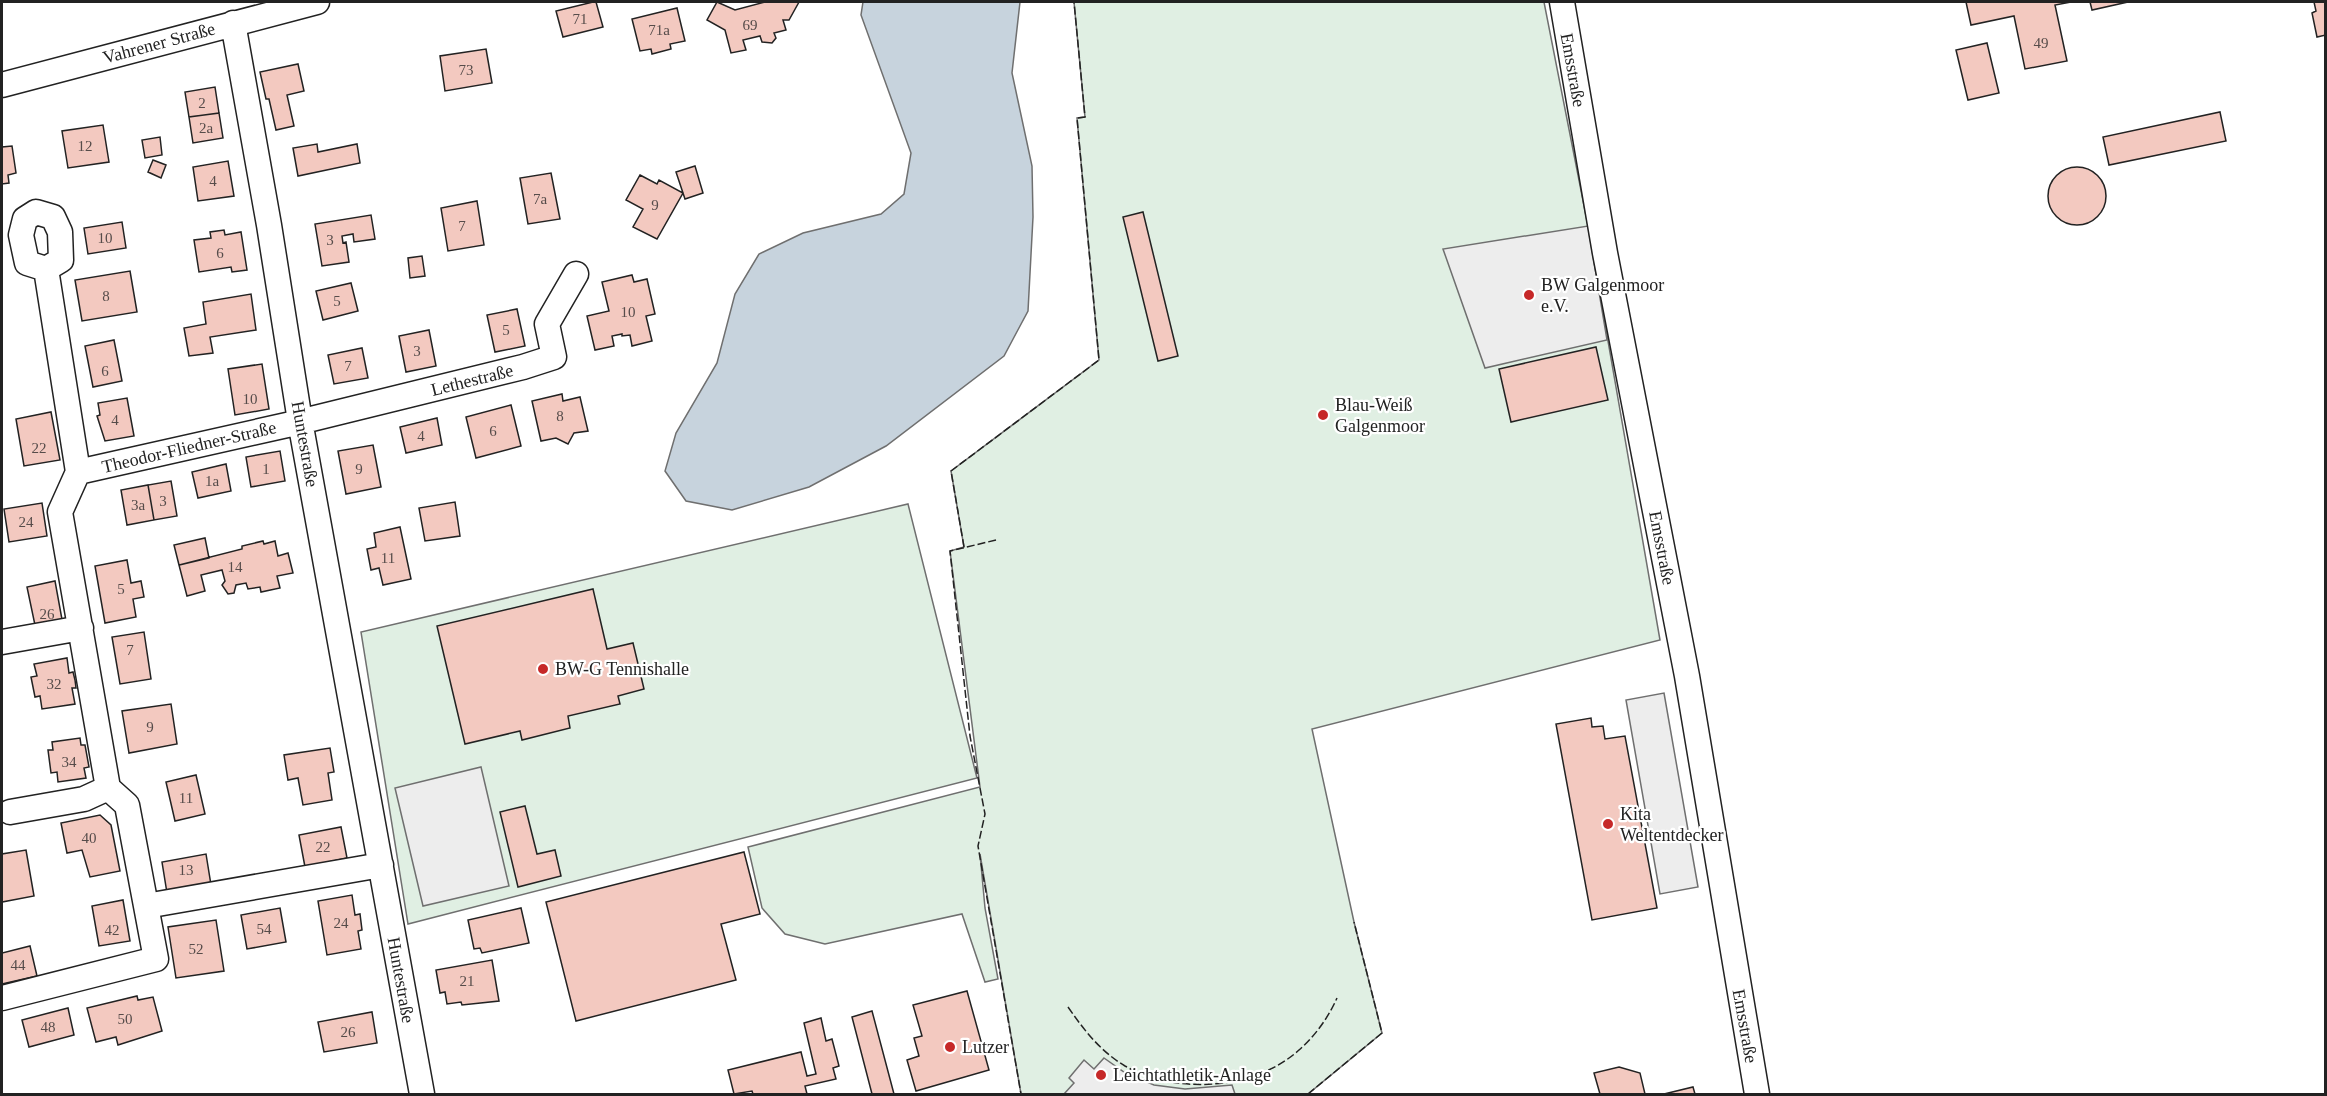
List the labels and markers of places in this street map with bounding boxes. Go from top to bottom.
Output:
place label: BW Galgenmoor e.V. [1541,275,1664,316]
marker: BW Galgenmoor e.V. [1522,288,1536,302]
place label: Blau-Weiß Galgenmoor [1335,395,1425,436]
marker: Blau-Weiß Galgenmoor [1316,408,1330,422]
place label: BW-G Tennishalle [555,659,689,679]
marker: BW-G Tennishalle [536,662,550,676]
place label: Kita Weltentdecker [1620,804,1724,845]
marker: Kita Weltentdecker [1601,817,1615,831]
place label: Lutzer [962,1037,1009,1057]
marker: Lutzer [943,1040,957,1054]
place label: Leichtathletik-Anlage [1113,1065,1271,1085]
marker: Leichtathletik-Anlage [1094,1068,1108,1082]

